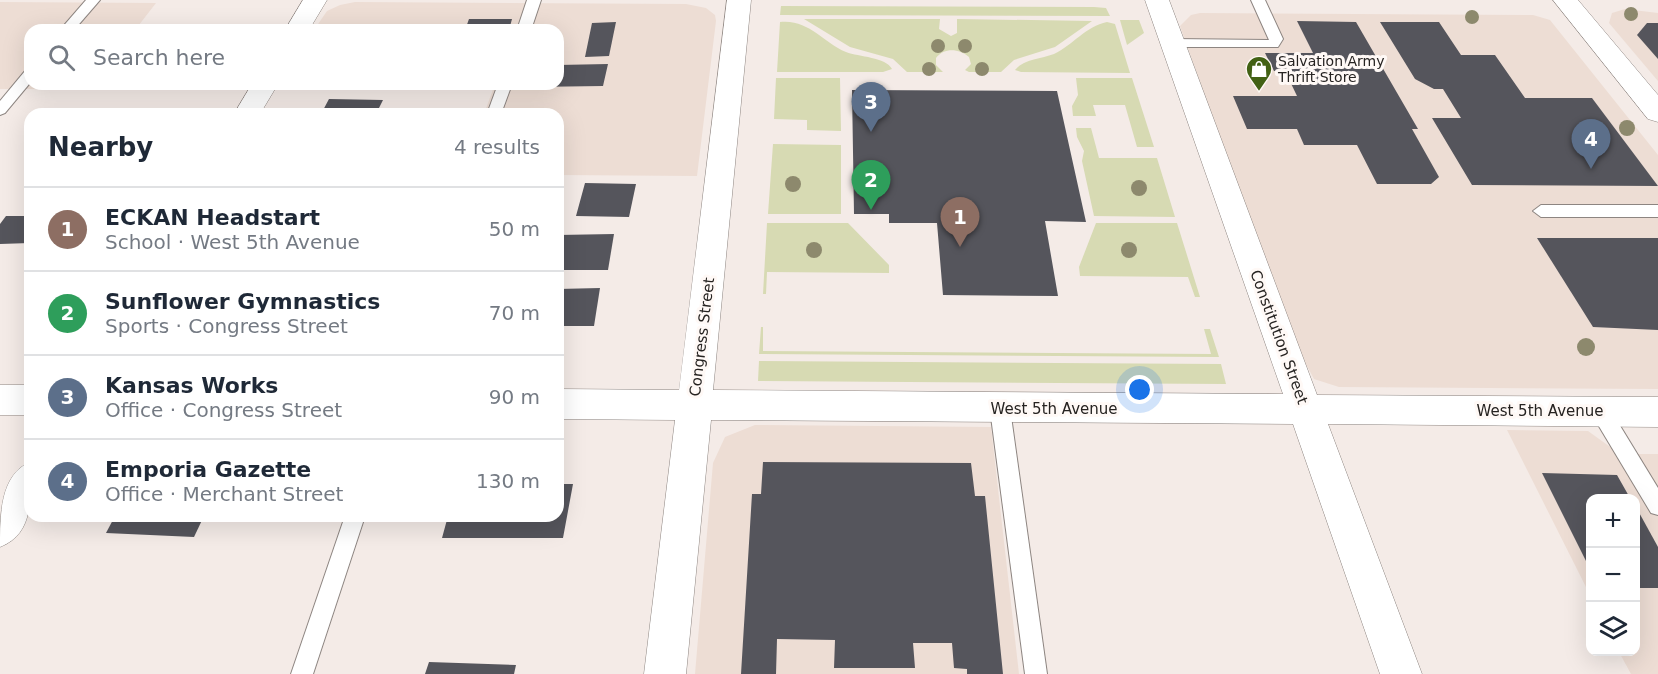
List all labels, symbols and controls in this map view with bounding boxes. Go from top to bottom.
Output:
search box [24,24,564,90]
icon: search [45,41,78,74]
text: Search here [93,45,225,70]
place label: Salvation Army Thrift Store [1277,53,1385,85]
shop icon: Salvation Army Thrift Store [1244,54,1274,92]
pin: 3 [852,82,890,132]
pin: 4 [1572,120,1610,169]
text: Nearby [48,132,153,162]
text: 4 results [454,135,540,159]
pin: 2 [852,160,890,210]
pin: 1 [940,198,980,247]
text: ECKAN Headstart [105,205,320,230]
text: 1 [61,217,74,241]
text: 50 m [489,217,540,241]
text: School · West 5th Avenue [105,230,360,254]
street label: Constitution Street [1246,267,1312,407]
street label: Congress Street [686,276,718,398]
text: Sunflower Gymnastics [105,289,380,314]
text: 2 [61,301,74,325]
text: 70 m [489,301,540,325]
text: Sports · Congress Street [105,314,348,338]
text: Kansas Works [105,373,278,398]
your location [1125,375,1154,404]
text: 3 [61,385,74,409]
text: 90 m [489,385,540,409]
text: Office · Congress Street [105,398,342,422]
street label: West 5th Avenue [990,400,1118,418]
street label: West 5th Avenue [1476,402,1604,420]
text: Emporia Gazette [105,457,311,482]
text: 4 [61,469,74,493]
text: 130 m [476,469,540,493]
text: Office · Merchant Street [105,482,343,506]
map controls [1586,494,1640,656]
button: + [1586,494,1640,548]
button: − [1586,548,1640,602]
button: layers [1586,602,1640,656]

